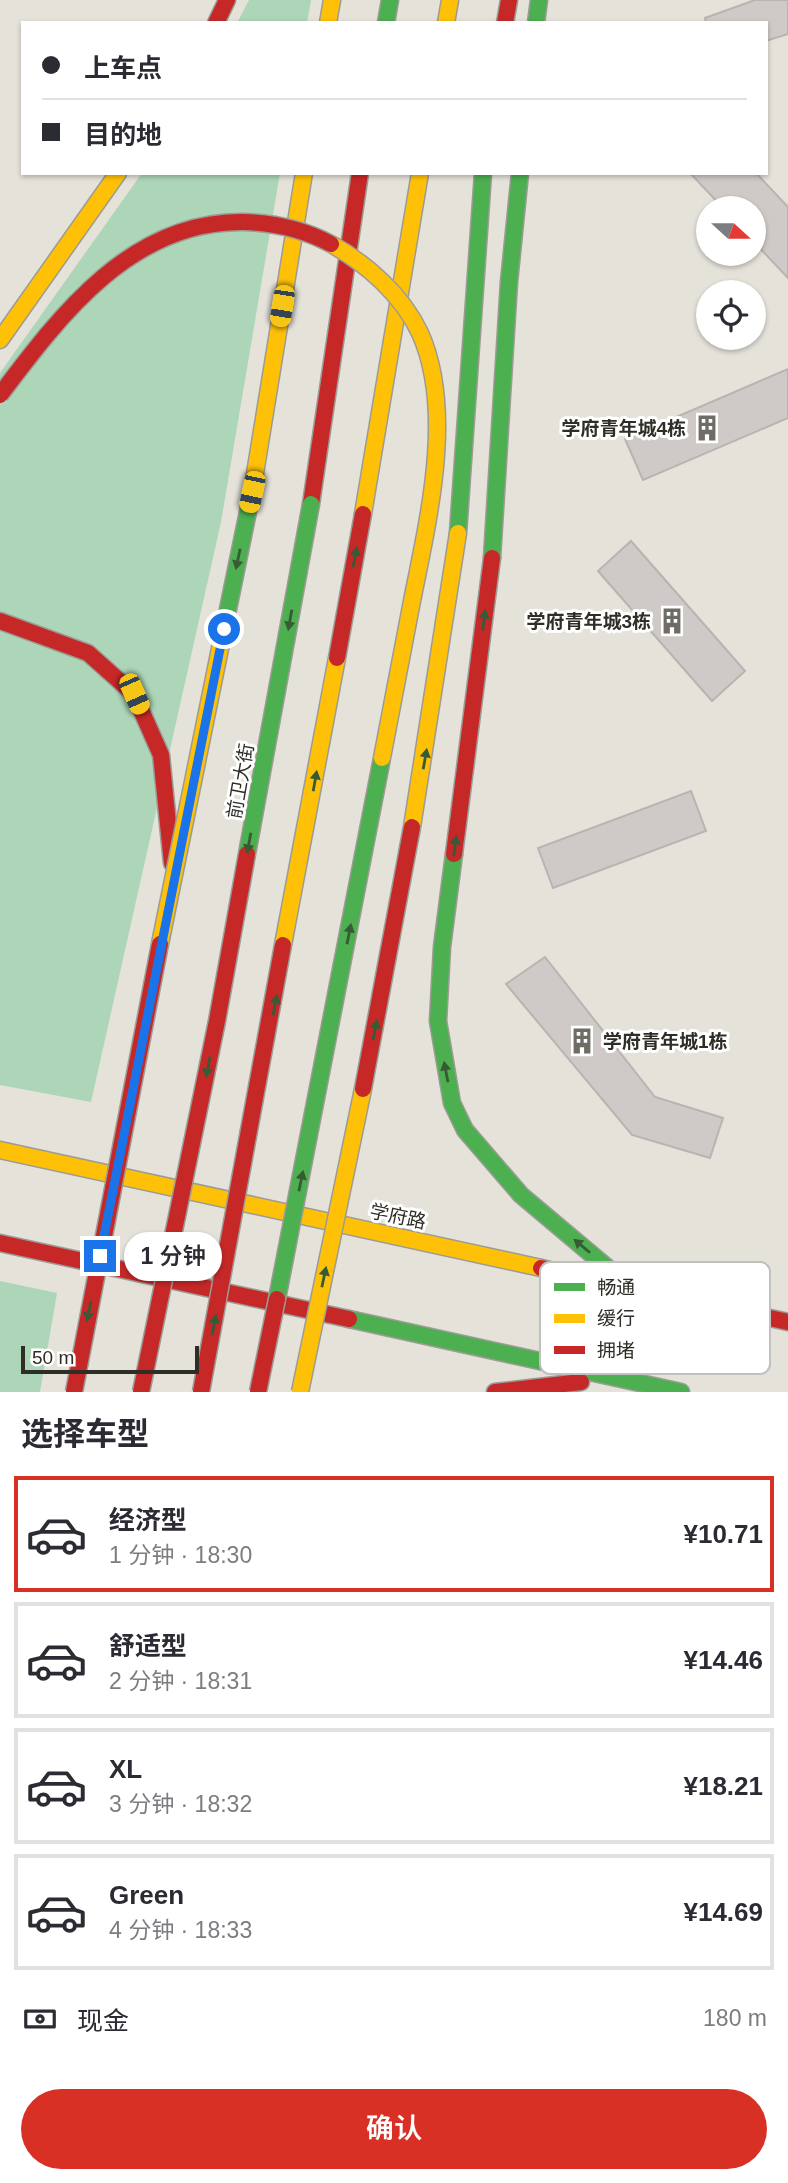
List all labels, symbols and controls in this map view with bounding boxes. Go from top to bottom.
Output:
text: 上车点 [84,53,162,83]
text: 目的地 [84,120,162,150]
north arrow [696,196,766,266]
map controls [696,196,766,350]
button: locate [696,280,766,350]
car [269,284,296,328]
building icon: 学府青年城4栋 [692,413,722,443]
place label: 学府青年城4栋 [561,418,686,439]
car [238,469,267,515]
one-way arrow [350,546,361,568]
one-way arrow [233,548,244,570]
building icon: 学府青年城3栋 [657,606,687,636]
one-way arrow [284,609,295,631]
one-way arrow [479,609,490,631]
place label: 学府青年城3栋 [526,611,651,632]
route start [208,613,240,645]
car [116,671,153,717]
street label: 前卫大街 [224,742,257,820]
one-way arrow [420,748,431,770]
one-way arrow [310,770,321,792]
one-way arrow [244,832,255,854]
one-way arrow [450,835,461,857]
one-way arrow [344,923,355,945]
one-way arrow [269,994,280,1016]
one-way arrow [369,1019,380,1041]
building icon: 学府青年城1栋 [567,1026,597,1056]
place label: 学府青年城1栋 [603,1031,728,1052]
one-way arrow [202,1056,213,1078]
one-way arrow [440,1061,451,1083]
one-way arrow [295,1170,306,1192]
street label: 学府路 [368,1200,428,1233]
callout: 1 分钟 [124,1232,222,1280]
one-way arrow [574,1239,591,1254]
route end [84,1240,116,1272]
text: 1 分钟 [140,1243,206,1269]
legend [540,1262,770,1374]
one-way arrow [319,1266,330,1288]
text: 畅通 [597,1277,635,1298]
one-way arrow [84,1300,95,1322]
text: 缓行 [597,1308,635,1329]
one-way arrow [208,1314,219,1336]
text: 拥堵 [597,1340,635,1361]
scale bar [21,1343,200,1375]
text: 50 m [32,1347,74,1368]
text: 选择车型 [21,1416,149,1452]
icon: car [25,1503,88,1566]
text: 经济型 [109,1505,187,1535]
text: ¥10.71 [683,1519,763,1549]
text: 1 分钟 · 18:30 [109,1542,252,1568]
icon: car [25,1629,88,1692]
text: 舒适型 [109,1631,187,1661]
text: ¥14.46 [683,1645,763,1675]
text: 2 分钟 · 18:31 [109,1668,252,1694]
text: XL [109,1754,142,1784]
icon: car [25,1755,88,1818]
text: ¥18.21 [683,1771,763,1801]
text: 3 分钟 · 18:32 [109,1791,252,1817]
text: Green [109,1880,184,1910]
icon: car [25,1881,88,1944]
text: ¥14.69 [683,1897,763,1927]
text: 4 分钟 · 18:33 [109,1917,252,1943]
icon: cash [21,2000,59,2038]
text: 180 m [703,2005,767,2031]
text: 现金 [77,2006,129,2036]
button: 确认 [21,2089,767,2169]

